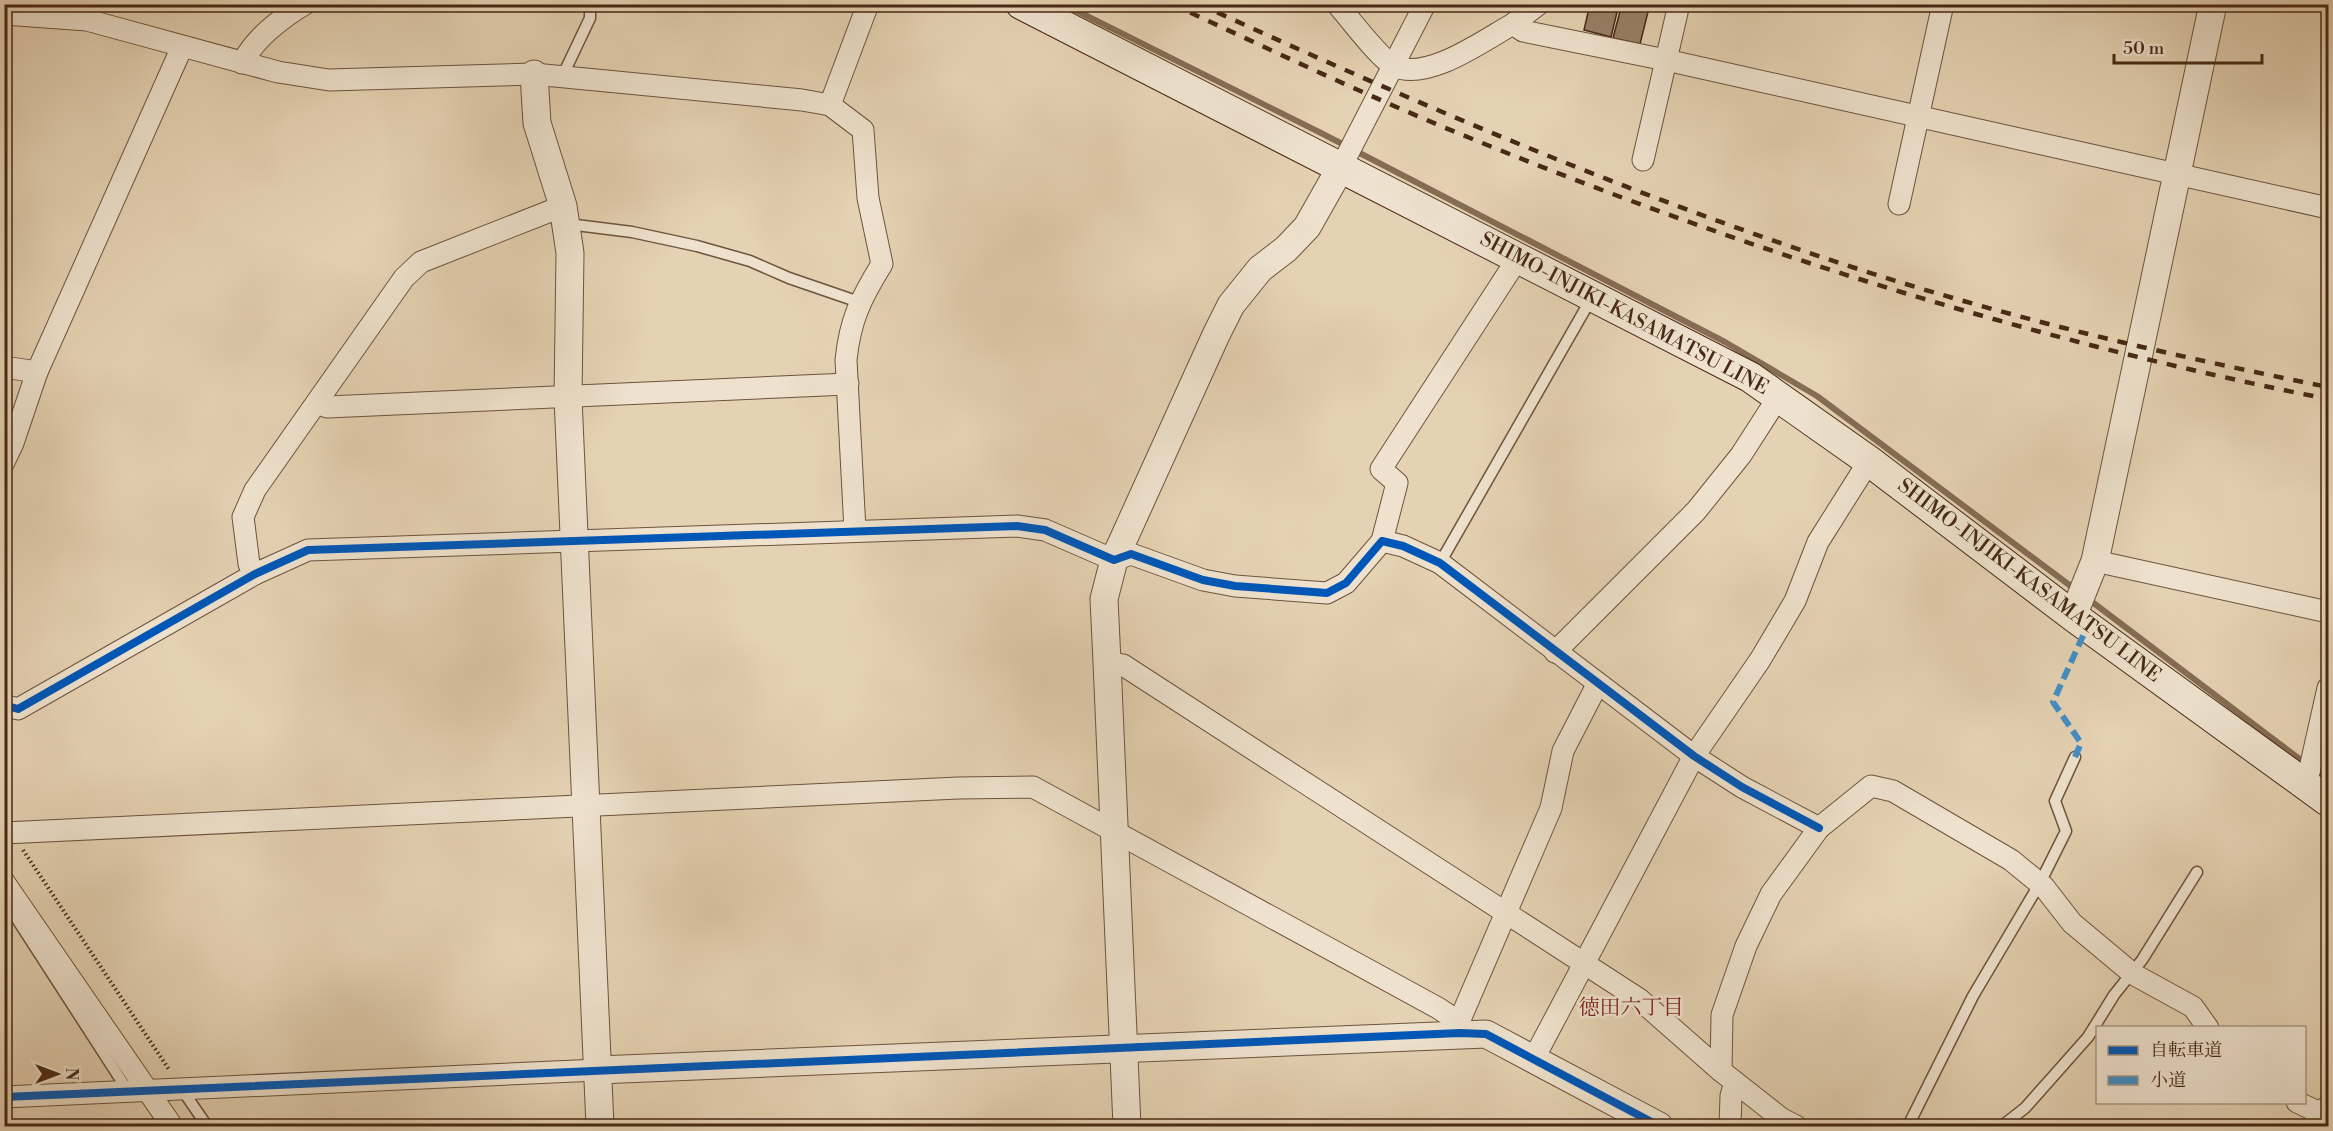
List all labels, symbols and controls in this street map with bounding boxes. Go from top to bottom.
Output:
scale bar [2114,27,2262,65]
text: 50 m [2123,37,2165,60]
street label: SHIMO-INJIKI-KASAMATSU LINE [1475,227,1773,401]
street label: SHIMO-INJIKI-KASAMATSU LINE [1892,474,2166,688]
district label: 徳田六丁目 [1579,995,1684,1021]
legend [2096,1026,2306,1104]
text: 自転車道 [2150,1039,2222,1062]
north arrow [27,1044,87,1104]
text: N [61,1068,81,1081]
text: 小道 [2150,1069,2186,1092]

